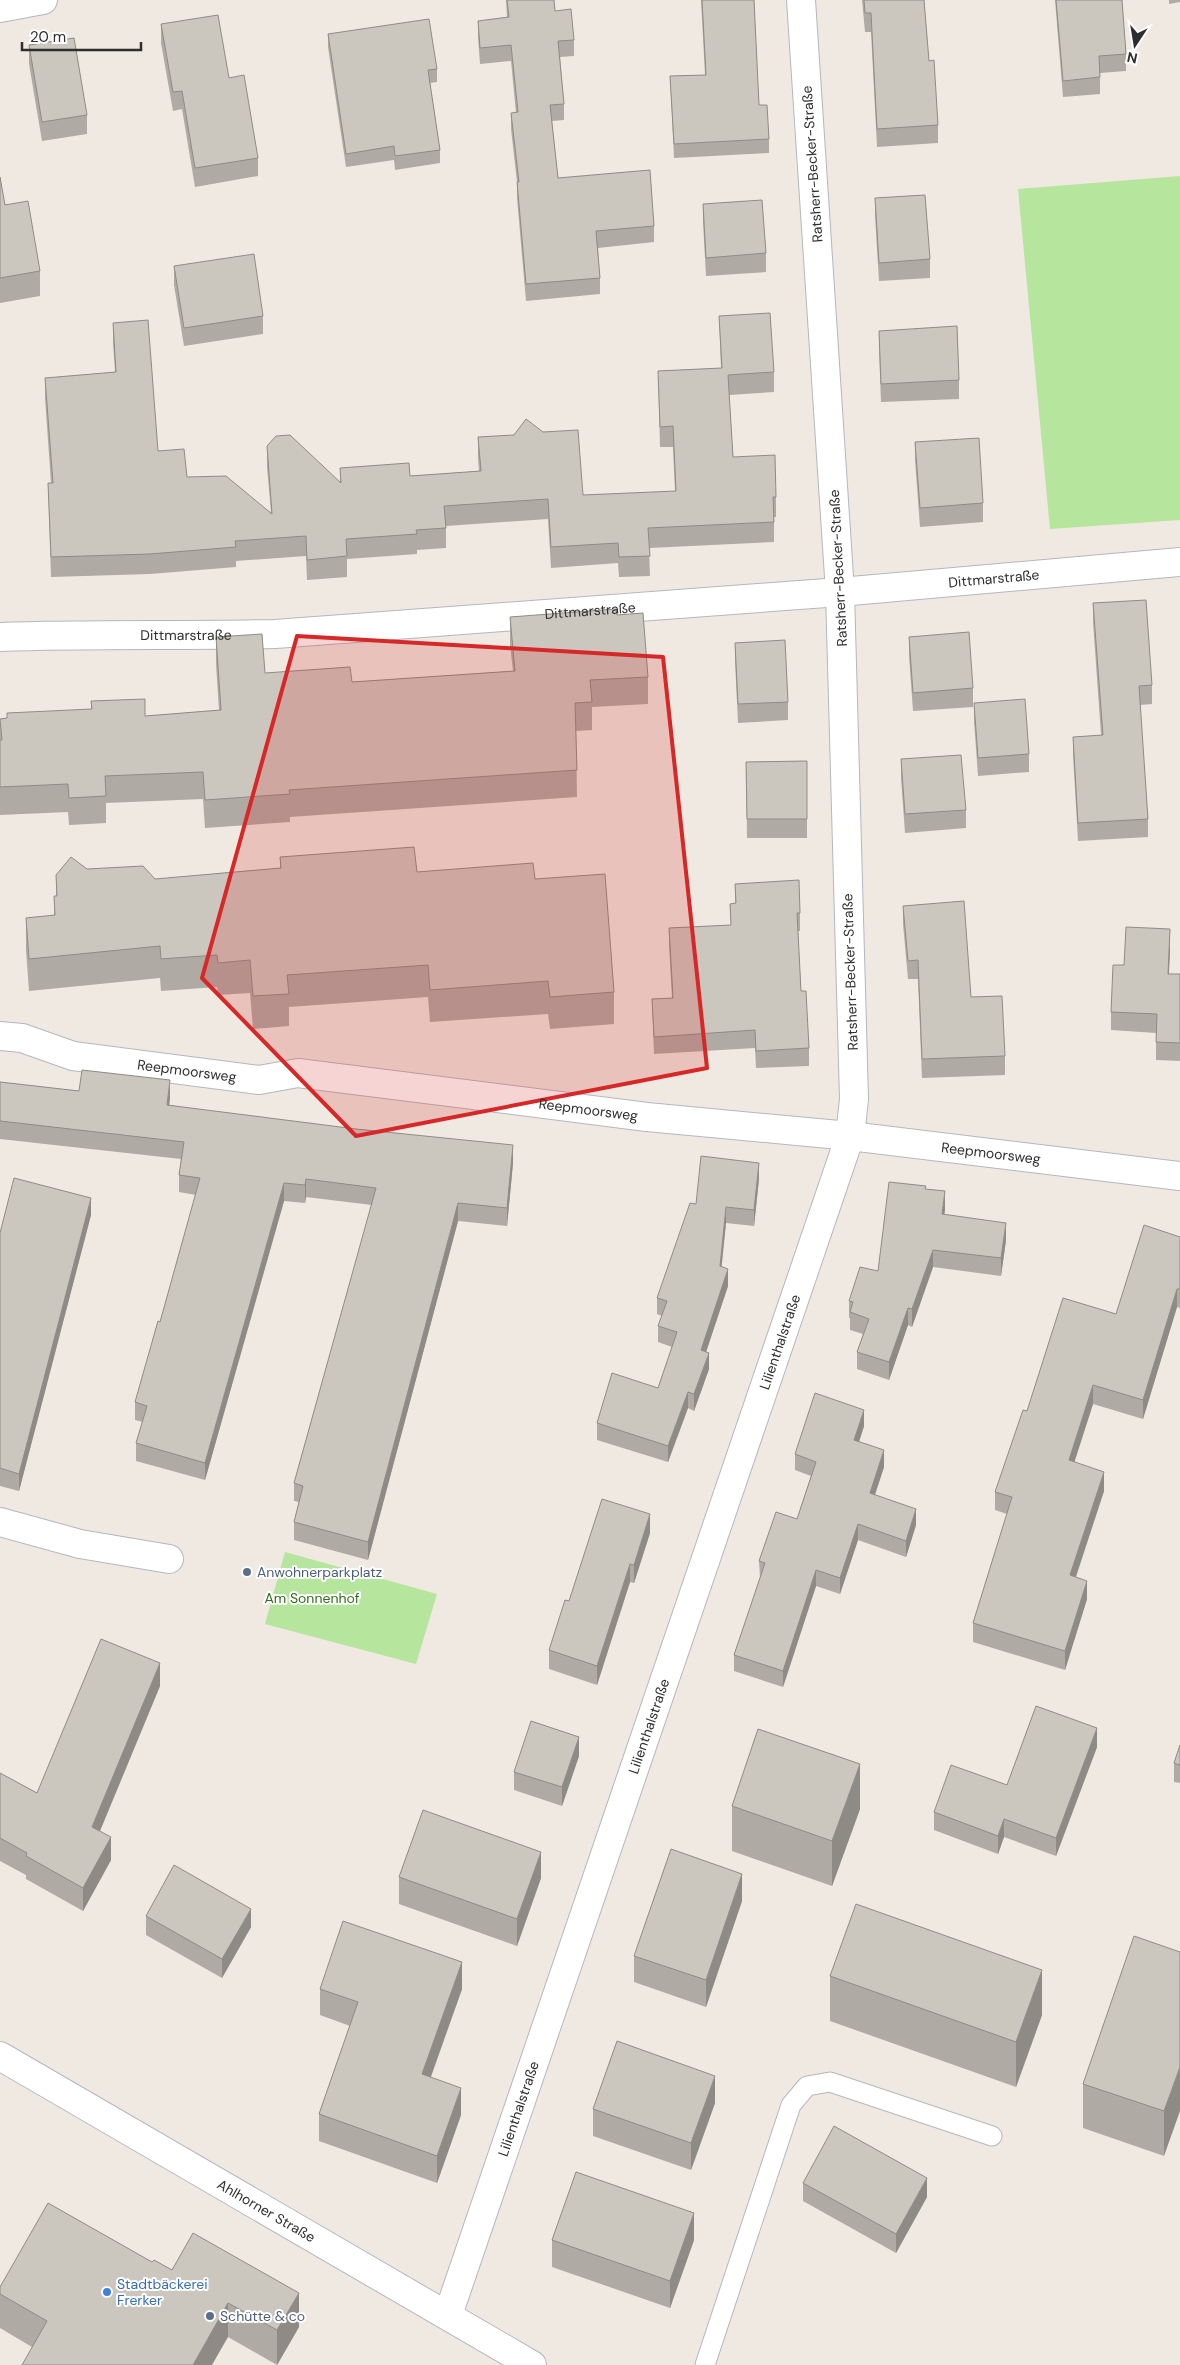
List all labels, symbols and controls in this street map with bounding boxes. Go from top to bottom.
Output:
scale bar [22,20,141,52]
north arrow [1110,20,1160,70]
text: 20 m [30,27,66,47]
text: N [1125,48,1139,68]
street label: Ratsherr-Becker-Straße [798,85,826,243]
street label: Ratsherr-Becker-Straße [825,489,851,647]
street label: Dittmarstraße [948,565,1040,591]
street label: Dittmarstraße [544,598,636,623]
street label: Dittmarstraße [140,626,232,644]
street label: Ratsherr-Becker-Straße [838,893,862,1051]
street label: Reepmoorsweg [136,1055,238,1086]
street label: Reepmoorsweg [538,1094,639,1125]
street label: Reepmoorsweg [940,1138,1042,1168]
street label: Lilienthalstraße [755,1292,804,1392]
place label: Anwohnerparkplatz [257,1563,382,1581]
marker: Anwohnerparkplatz [241,1566,253,1578]
park label: Am Sonnenhof [264,1589,360,1607]
street label: Lilienthalstraße [624,1676,673,1776]
street label: Lilienthalstraße [494,2059,543,2159]
street label: Ahlhorner Straße [214,2175,319,2246]
place label: Stadtbäckerei Frerker [117,2275,208,2309]
marker: Stadtbäckerei Frerker [101,2286,113,2298]
place label: Schütte & co [220,2307,305,2325]
marker: Schütte & co [204,2310,216,2322]

